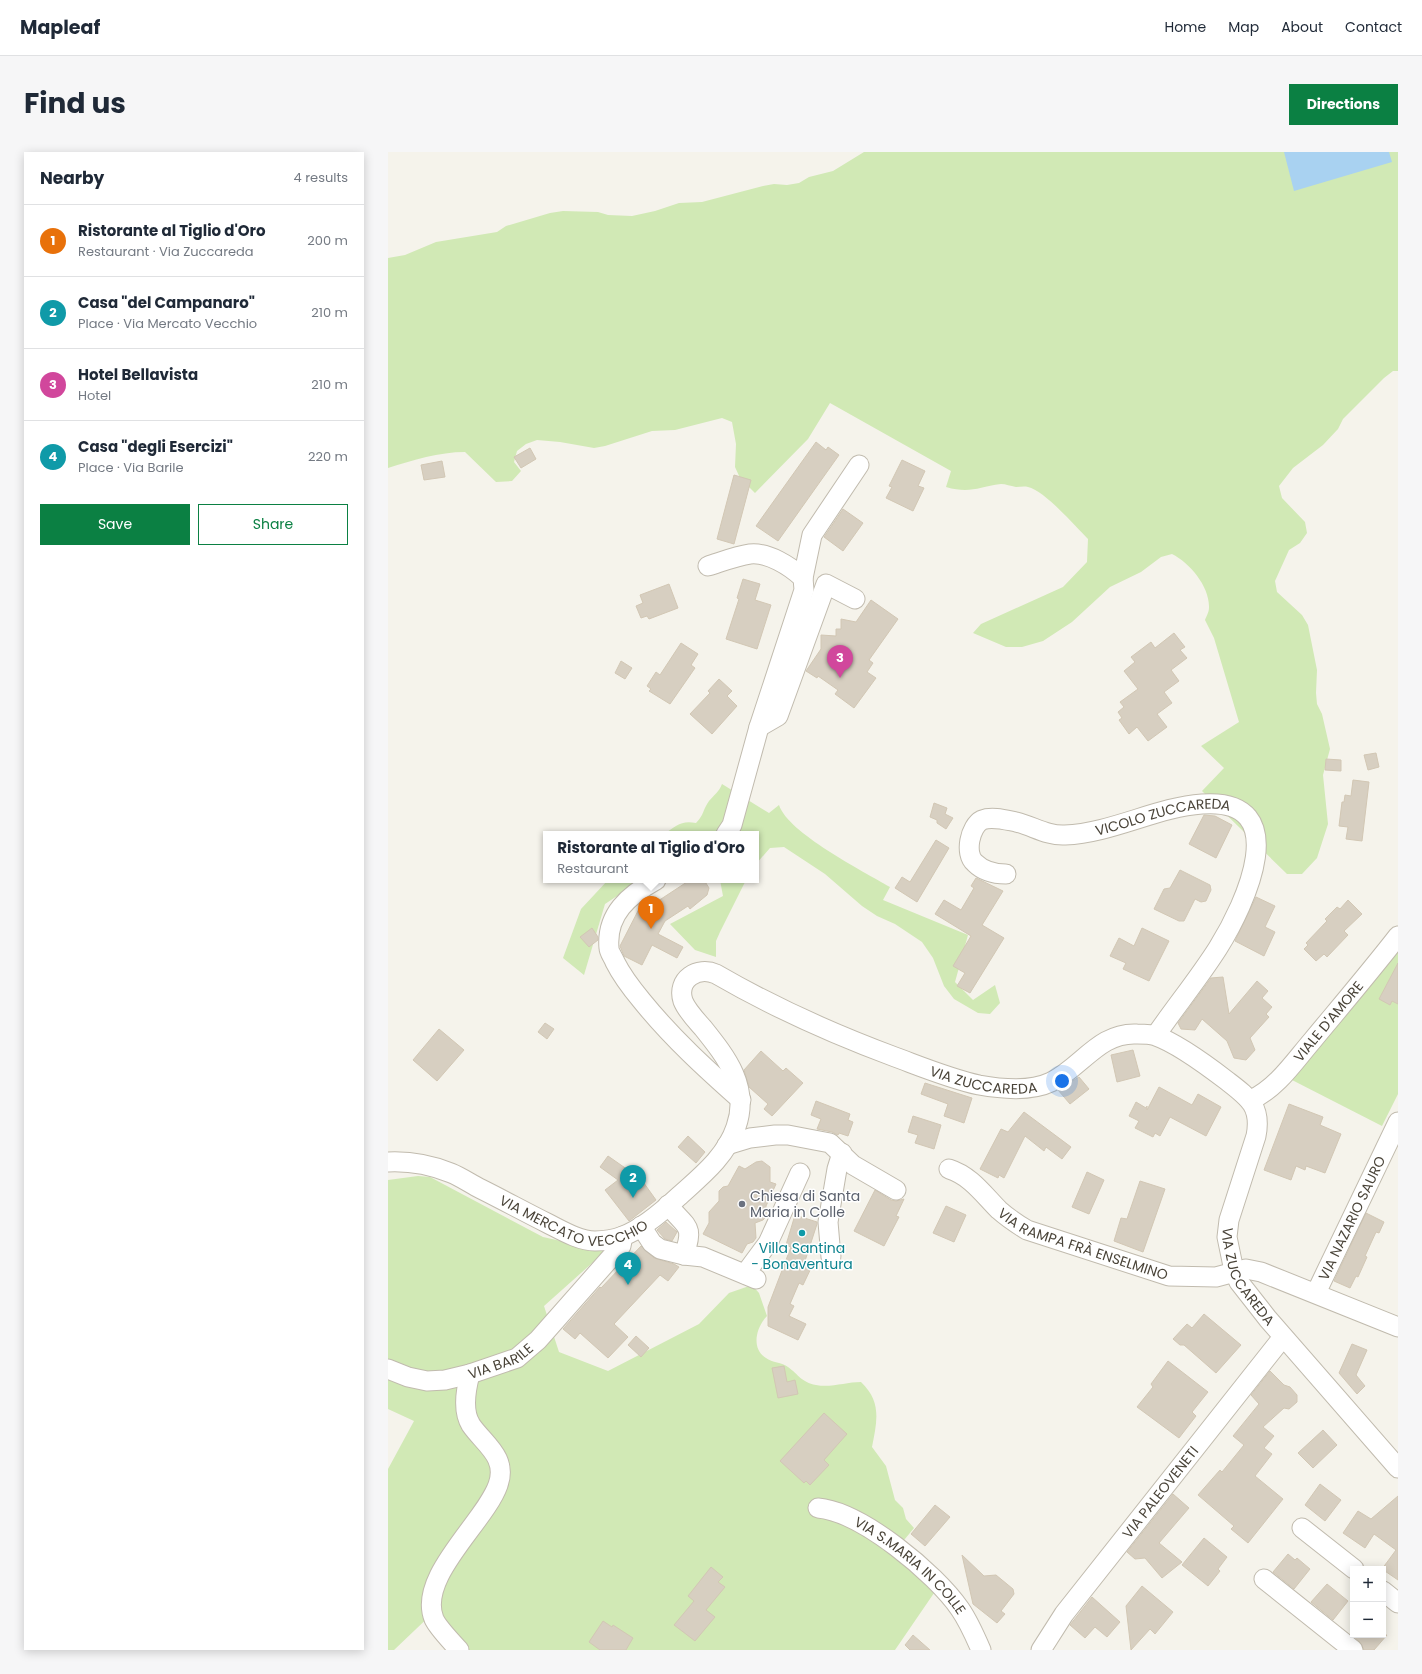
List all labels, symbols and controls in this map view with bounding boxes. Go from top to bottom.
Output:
text: Mapleaf [20,14,100,41]
text: Home [1164,17,1206,37]
text: Map [1228,17,1259,37]
text: About [1281,17,1323,37]
text: Contact [1345,17,1402,37]
text: Find us [24,84,126,123]
button: Directions [1289,84,1398,125]
text: Nearby [40,166,104,190]
text: 4 results [294,168,348,187]
text: Ristorante al Tiglio d'Oro [78,220,266,241]
text: 1 [51,231,55,250]
text: 200 m [307,231,348,250]
text: Restaurant · Via Zuccareda [78,242,254,261]
text: Casa "del Campanaro" [78,292,255,313]
text: 2 [49,303,57,322]
text: 210 m [311,303,348,322]
text: Place · Via Mercato Vecchio [78,314,257,333]
text: Hotel Bellavista [78,364,198,385]
text: 3 [49,375,57,394]
text: 210 m [311,375,348,394]
text: Hotel [78,386,111,405]
text: Casa "degli Esercizi" [78,436,233,457]
text: 4 [49,447,57,466]
text: 220 m [308,447,348,466]
text: Place · Via Barile [78,458,183,477]
button: Save [40,504,190,545]
button: Share [198,504,348,545]
pin: 3 [827,645,853,678]
street label: VICOLO ZUCCAREDA [1093,794,1233,841]
popup [543,831,759,883]
text: Ristorante al Tiglio d'Oro [557,837,745,858]
text: Restaurant [557,859,629,878]
pin: 1 [638,896,664,929]
street label: VIALE D'AMORE [1289,977,1368,1066]
street label: VIA ZUCCAREDA [927,1061,1039,1099]
your location [1052,1071,1072,1091]
street label: VIA NAZARIO SAURO [1314,1153,1390,1284]
pin: 2 [620,1165,646,1198]
place label: Chiesa di Santa Maria in Colle [750,1186,860,1222]
street label: VIA MERCATO VECCHIO [496,1190,652,1251]
marker: Chiesa di Santa Maria in Colle [737,1199,747,1209]
street label: VIA RAMPA FRÀ ENSELMINO [994,1203,1171,1285]
street label: VIA ZUCCAREDA [1217,1226,1279,1330]
marker: Villa Santina - Bonaventura [797,1228,807,1238]
place label: Villa Santina - Bonaventura [751,1238,853,1274]
pin: 4 [615,1252,641,1285]
street label: VIA BARILE [465,1338,537,1384]
street label: VIA PALEOVENETI [1118,1442,1203,1543]
street label: VIA S.MARIA IN COLLE [851,1512,971,1618]
map controls [1350,1566,1386,1638]
button: + [1350,1566,1386,1602]
button: − [1350,1602,1386,1638]

